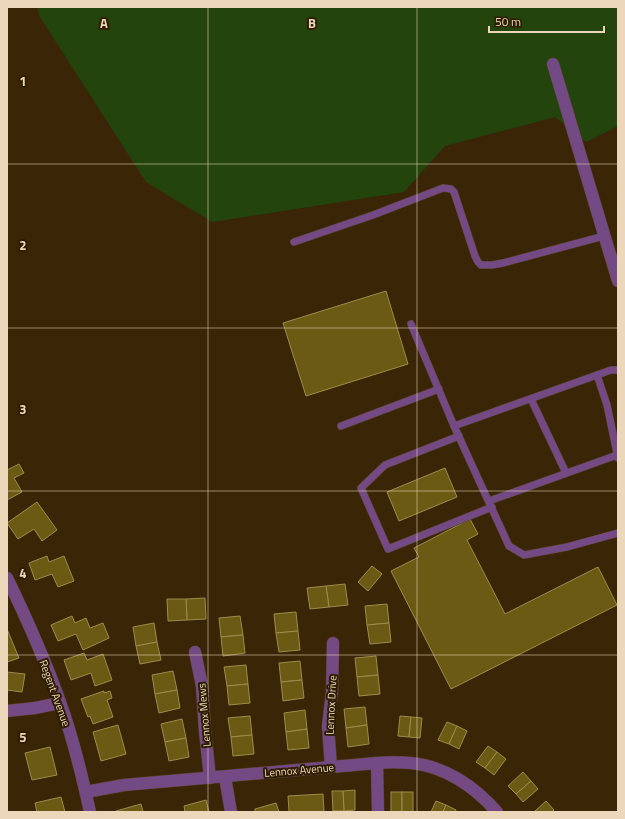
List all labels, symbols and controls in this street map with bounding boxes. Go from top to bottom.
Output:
scale bar [489,8,604,34]
text: 50 m [495,12,521,31]
text: A [100,13,108,33]
text: B [308,13,316,33]
text: 1 [19,71,27,91]
text: 2 [19,235,27,255]
text: 3 [19,399,27,419]
text: 4 [19,563,27,583]
street label: Regent Avenue [36,657,75,729]
street label: Lennox Drive [321,674,341,735]
street label: Lennox Mews [193,683,215,747]
text: 5 [19,727,27,747]
street label: Lennox Avenue [263,759,335,781]

